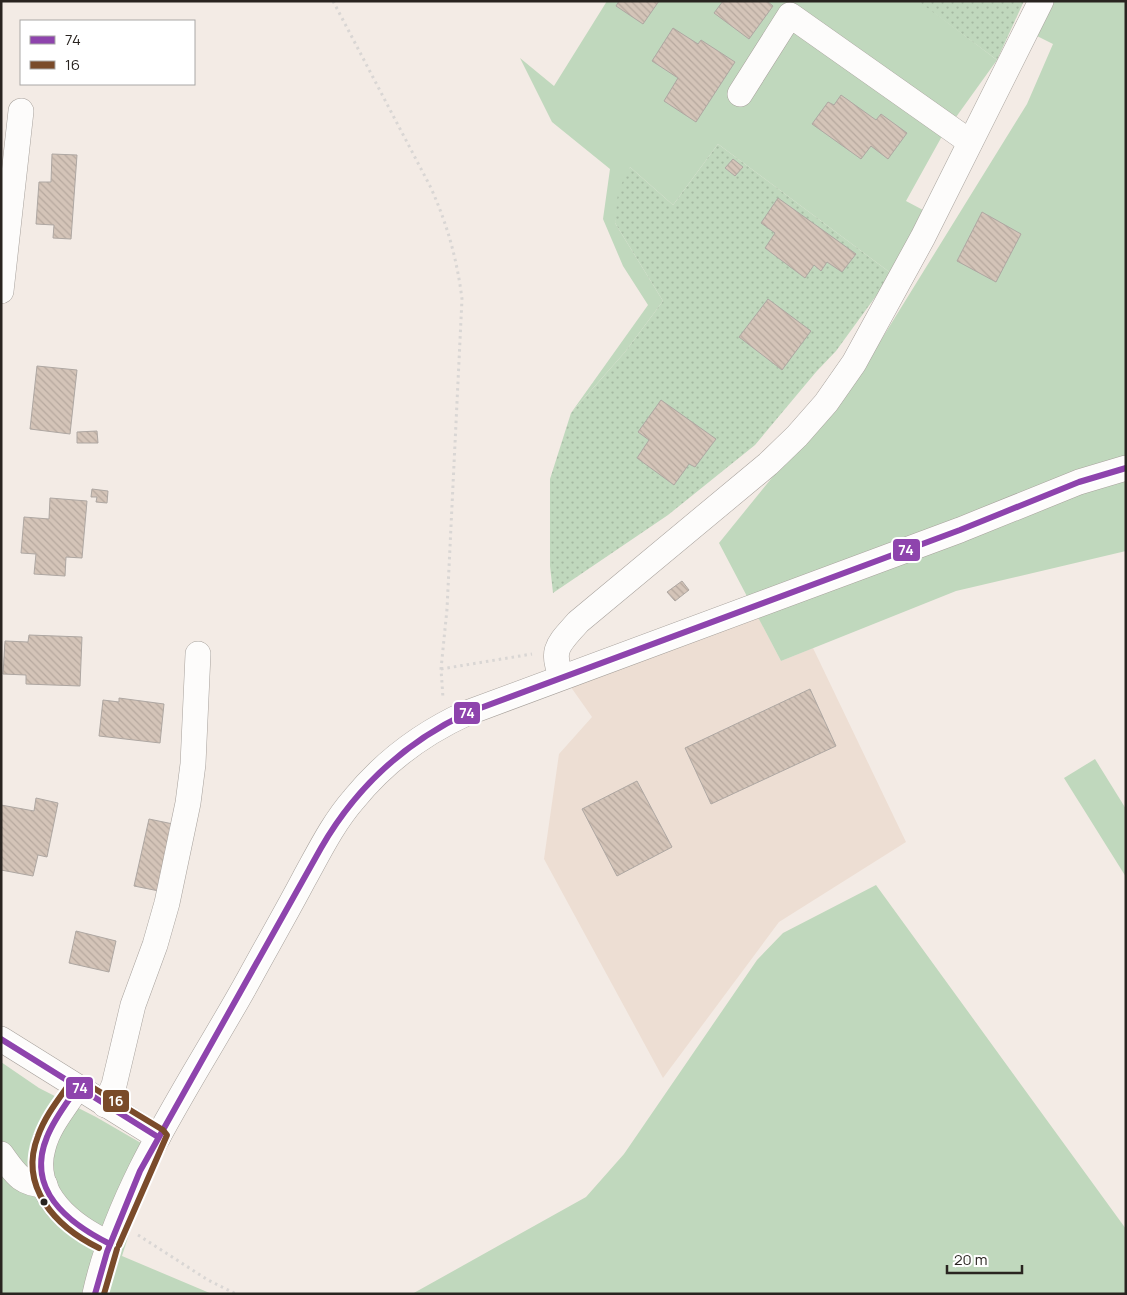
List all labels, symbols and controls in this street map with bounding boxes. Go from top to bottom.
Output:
legend [20,20,195,85]
text: 74 [65,29,81,50]
text: 16 [65,54,80,75]
line badge: 74 [892,538,921,562]
text: 74 [898,540,914,559]
line badge: 74 [453,701,481,725]
text: 74 [459,703,475,722]
line badge: 74 [65,1076,94,1100]
text: 74 [72,1078,88,1097]
line badge: 16 [102,1089,130,1113]
text: 16 [109,1091,123,1110]
unlabelled marker [39,1197,49,1207]
scale bar [947,1242,1022,1274]
text: 20 m [954,1249,987,1270]

